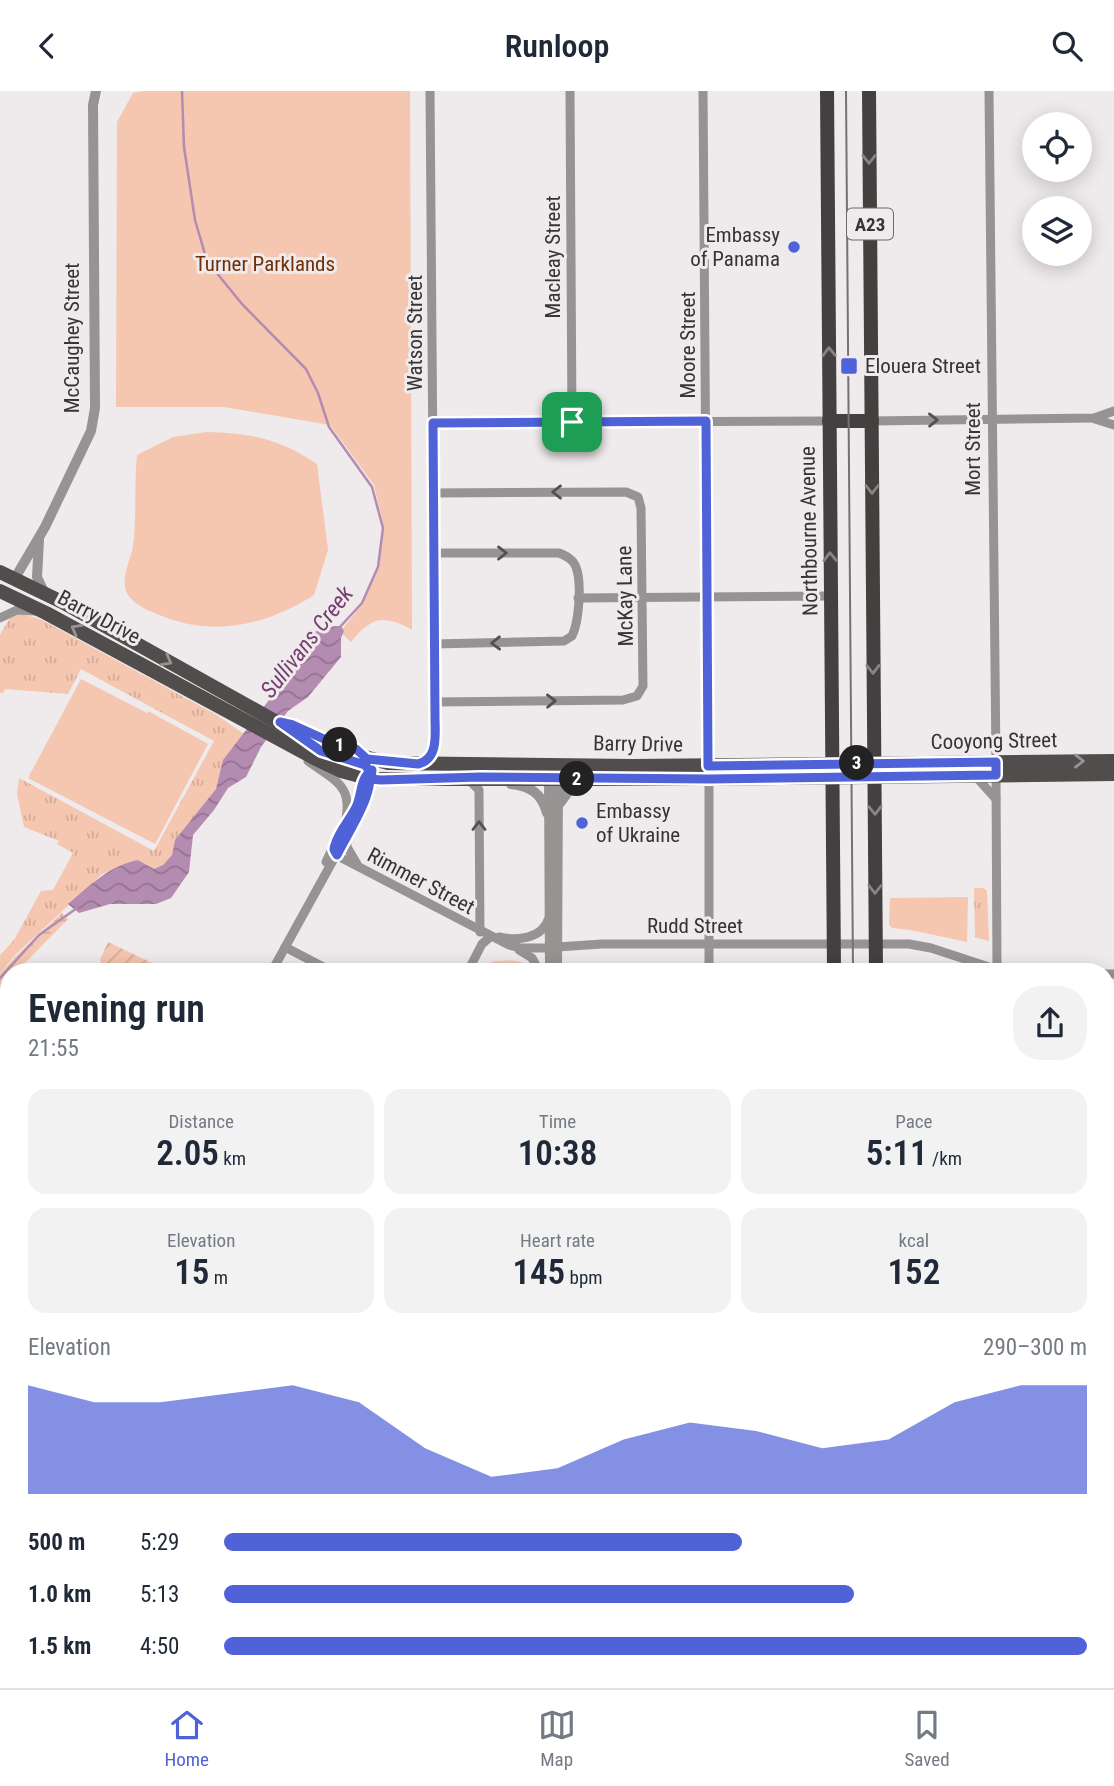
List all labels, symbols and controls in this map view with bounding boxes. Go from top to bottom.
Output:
icon: back [28,27,66,65]
text: Runloop [505,27,609,65]
icon: search [1048,27,1086,65]
map controls [1022,112,1092,266]
button: locate [1022,112,1092,182]
one-way arrow [861,154,877,165]
street label: Macleay Street [541,196,565,318]
button: layers [1022,196,1092,266]
road number: A23 [847,209,893,239]
place label: Embassy of Panama [690,223,780,271]
marker: Embassy of Panama [786,239,802,255]
park label: Turner Parklands [195,252,335,276]
street label: McCaughey Street [60,263,84,413]
street label: Watson Street [403,275,427,391]
street label: Moore Street [676,291,700,399]
one-way arrow [821,347,837,357]
place label: Elouera Street [865,354,981,378]
marker: Elouera Street [839,356,859,376]
pin [542,392,602,452]
street label: Mort Street [961,402,985,496]
icon: arrive [553,403,591,441]
one-way arrow [928,412,938,428]
street label: Northbourne Avenue [796,446,822,616]
one-way arrow [864,484,880,495]
one-way arrow [552,485,563,500]
one-way arrow [497,545,507,561]
street label: McKay Lane [612,545,638,646]
one-way arrow [822,552,838,562]
water label: Sullivans Creek [255,580,360,703]
street label: Barry Drive [54,585,144,649]
one-way arrow [71,623,83,637]
one-way arrow [491,635,501,651]
one-way arrow [160,653,172,666]
one-way arrow [866,664,881,675]
one-way arrow [547,693,557,709]
pin: 1 [322,727,358,763]
street label: Cooyong Street [931,728,1057,754]
street label: Barry Drive [593,731,683,757]
text: 1 [335,733,344,756]
pin: 3 [840,745,874,781]
text: 3 [852,751,861,774]
one-way arrow [1075,753,1085,769]
pin: 2 [560,761,594,797]
text: 2 [572,767,581,790]
place label: Embassy of Ukraine [596,799,680,847]
one-way arrow [867,805,882,816]
marker: Embassy of Ukraine [574,815,590,831]
one-way arrow [472,821,487,832]
street label: Rimmer Street [363,843,479,919]
one-way arrow [867,885,883,895]
street label: Rudd Street [647,914,743,938]
button: share [1013,986,1087,1060]
text: Evening run [28,987,205,1031]
text: 21:55 [28,1035,79,1062]
text: Distance [168,1110,234,1133]
text: Time [539,1110,576,1133]
text: Pace [895,1110,932,1133]
text: 2.05 [156,1133,219,1174]
text: 10:38 [518,1133,597,1174]
text: 5:11 [866,1133,928,1174]
text: km [219,1147,246,1170]
text: /km [928,1147,962,1170]
text: Elevation [167,1229,235,1252]
text: Heart rate [520,1229,595,1252]
text: kcal [899,1229,929,1252]
text: 15 [174,1252,209,1293]
text: 145 [512,1252,565,1293]
text: 152 [887,1252,940,1293]
text: m [209,1266,228,1289]
text: bpm [565,1266,603,1289]
text: Elevation [28,1334,111,1361]
text: 290–300 m [983,1334,1087,1361]
text: 500 m [28,1529,85,1556]
text: 5:29 [140,1529,179,1556]
text: 1.0 km [28,1581,91,1608]
text: 5:13 [140,1581,179,1608]
text: 1.5 km [28,1633,91,1660]
text: 4:50 [140,1633,179,1660]
tab: Home [164,1706,209,1771]
tab: Map [538,1706,576,1771]
tab: Saved [904,1706,950,1771]

